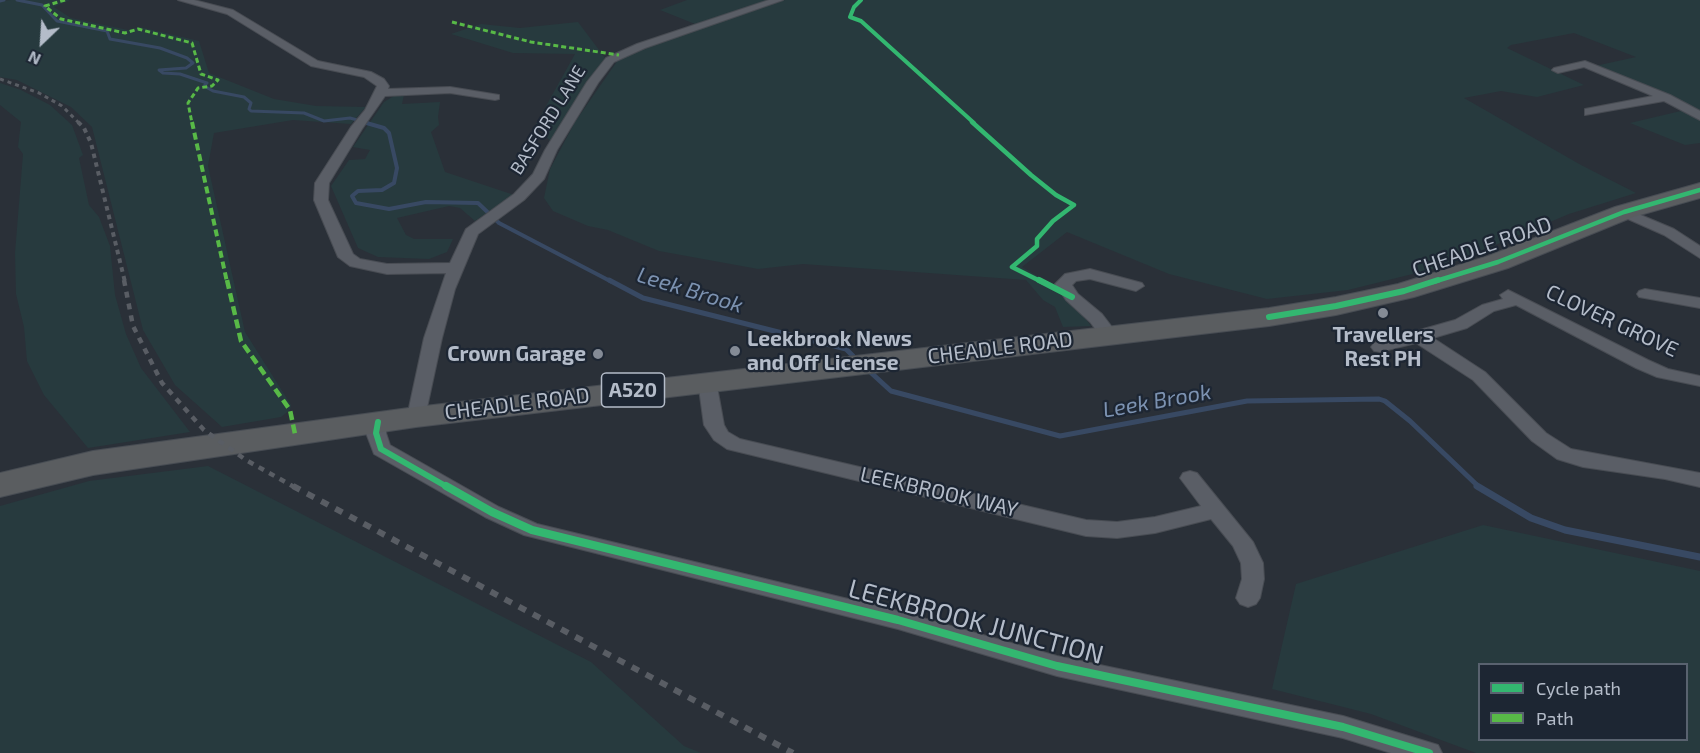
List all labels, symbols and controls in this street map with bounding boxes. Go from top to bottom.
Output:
north arrow [12,12,72,72]
text: N [25,48,43,70]
street label: BASFORD LANE [506,62,590,178]
street label: CHEADLE ROAD [1409,211,1555,283]
water label: Leek Brook [634,261,746,319]
street label: CLOVER GROVE [1542,279,1682,363]
marker: Travellers Rest PH [1376,306,1390,320]
place label: Travellers Rest PH [1332,322,1434,372]
place label: Leekbrook News and Off License [747,326,912,376]
street label: CHEADLE ROAD [926,327,1074,369]
place label: Crown Garage [447,341,586,367]
marker: Leekbrook News and Off License [728,344,742,358]
marker: Crown Garage [591,347,605,361]
road number: A520 [602,373,664,407]
water label: Leek Brook [1101,378,1213,424]
street label: CHEADLE ROAD [443,383,591,425]
street label: LEEKBROOK WAY [858,462,1020,522]
street label: LEEKBROOK JUNCTION [845,573,1107,671]
legend [1478,663,1688,741]
text: Cycle path [1536,677,1621,699]
text: Path [1536,707,1574,729]

